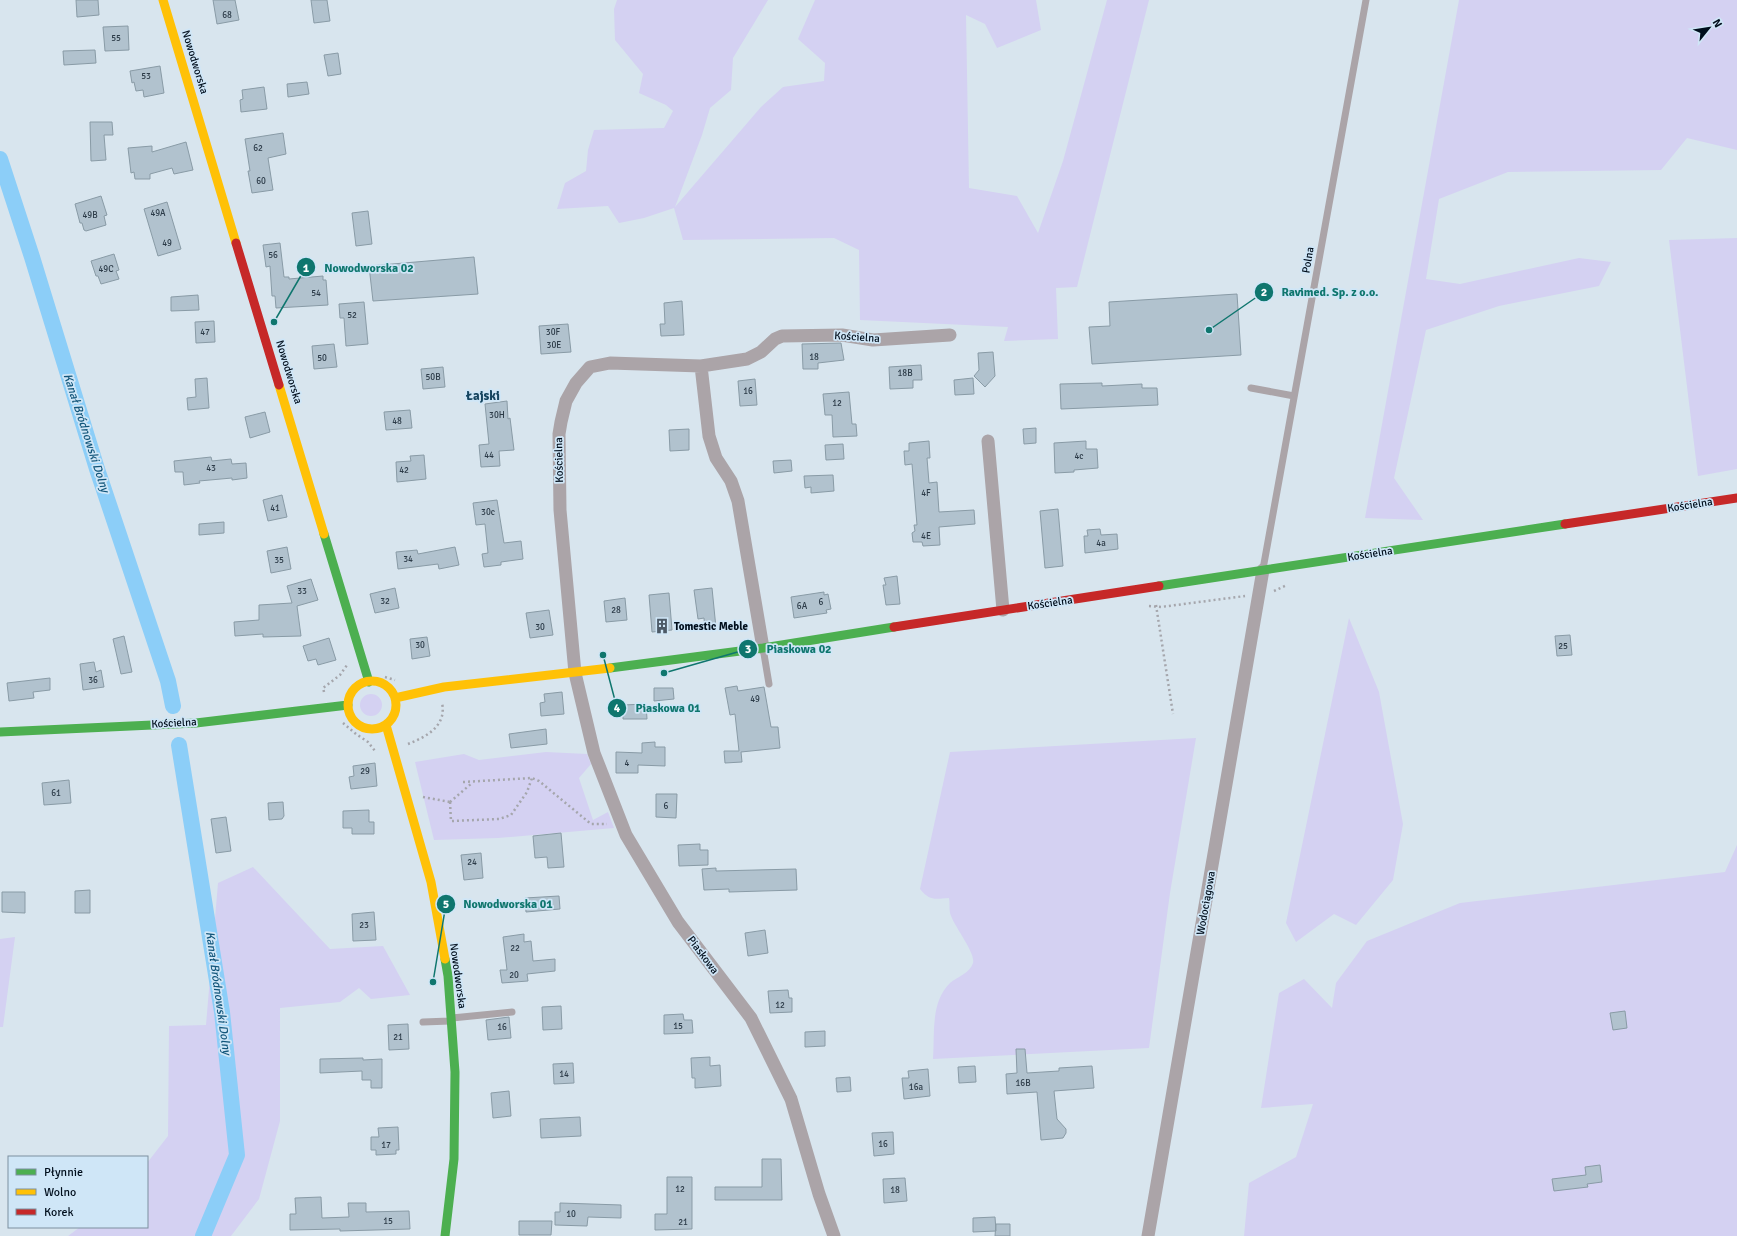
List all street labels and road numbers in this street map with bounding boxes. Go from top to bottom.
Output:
street label: Nowodworska [179,29,211,96]
street label: Polna [1299,245,1317,274]
street label: Kościelna [834,329,881,345]
street label: Nowodworska [273,339,305,406]
street label: Kościelna [552,437,566,483]
street label: Kościelna [1667,495,1714,515]
street label: Kościelna [1347,544,1394,564]
street label: Kościelna [1027,593,1074,613]
street label: Kościelna [151,715,197,731]
street label: Wodociągowa [1194,870,1218,936]
street label: Piaskowa [685,934,722,977]
street label: Nowodworska [447,942,469,1010]

